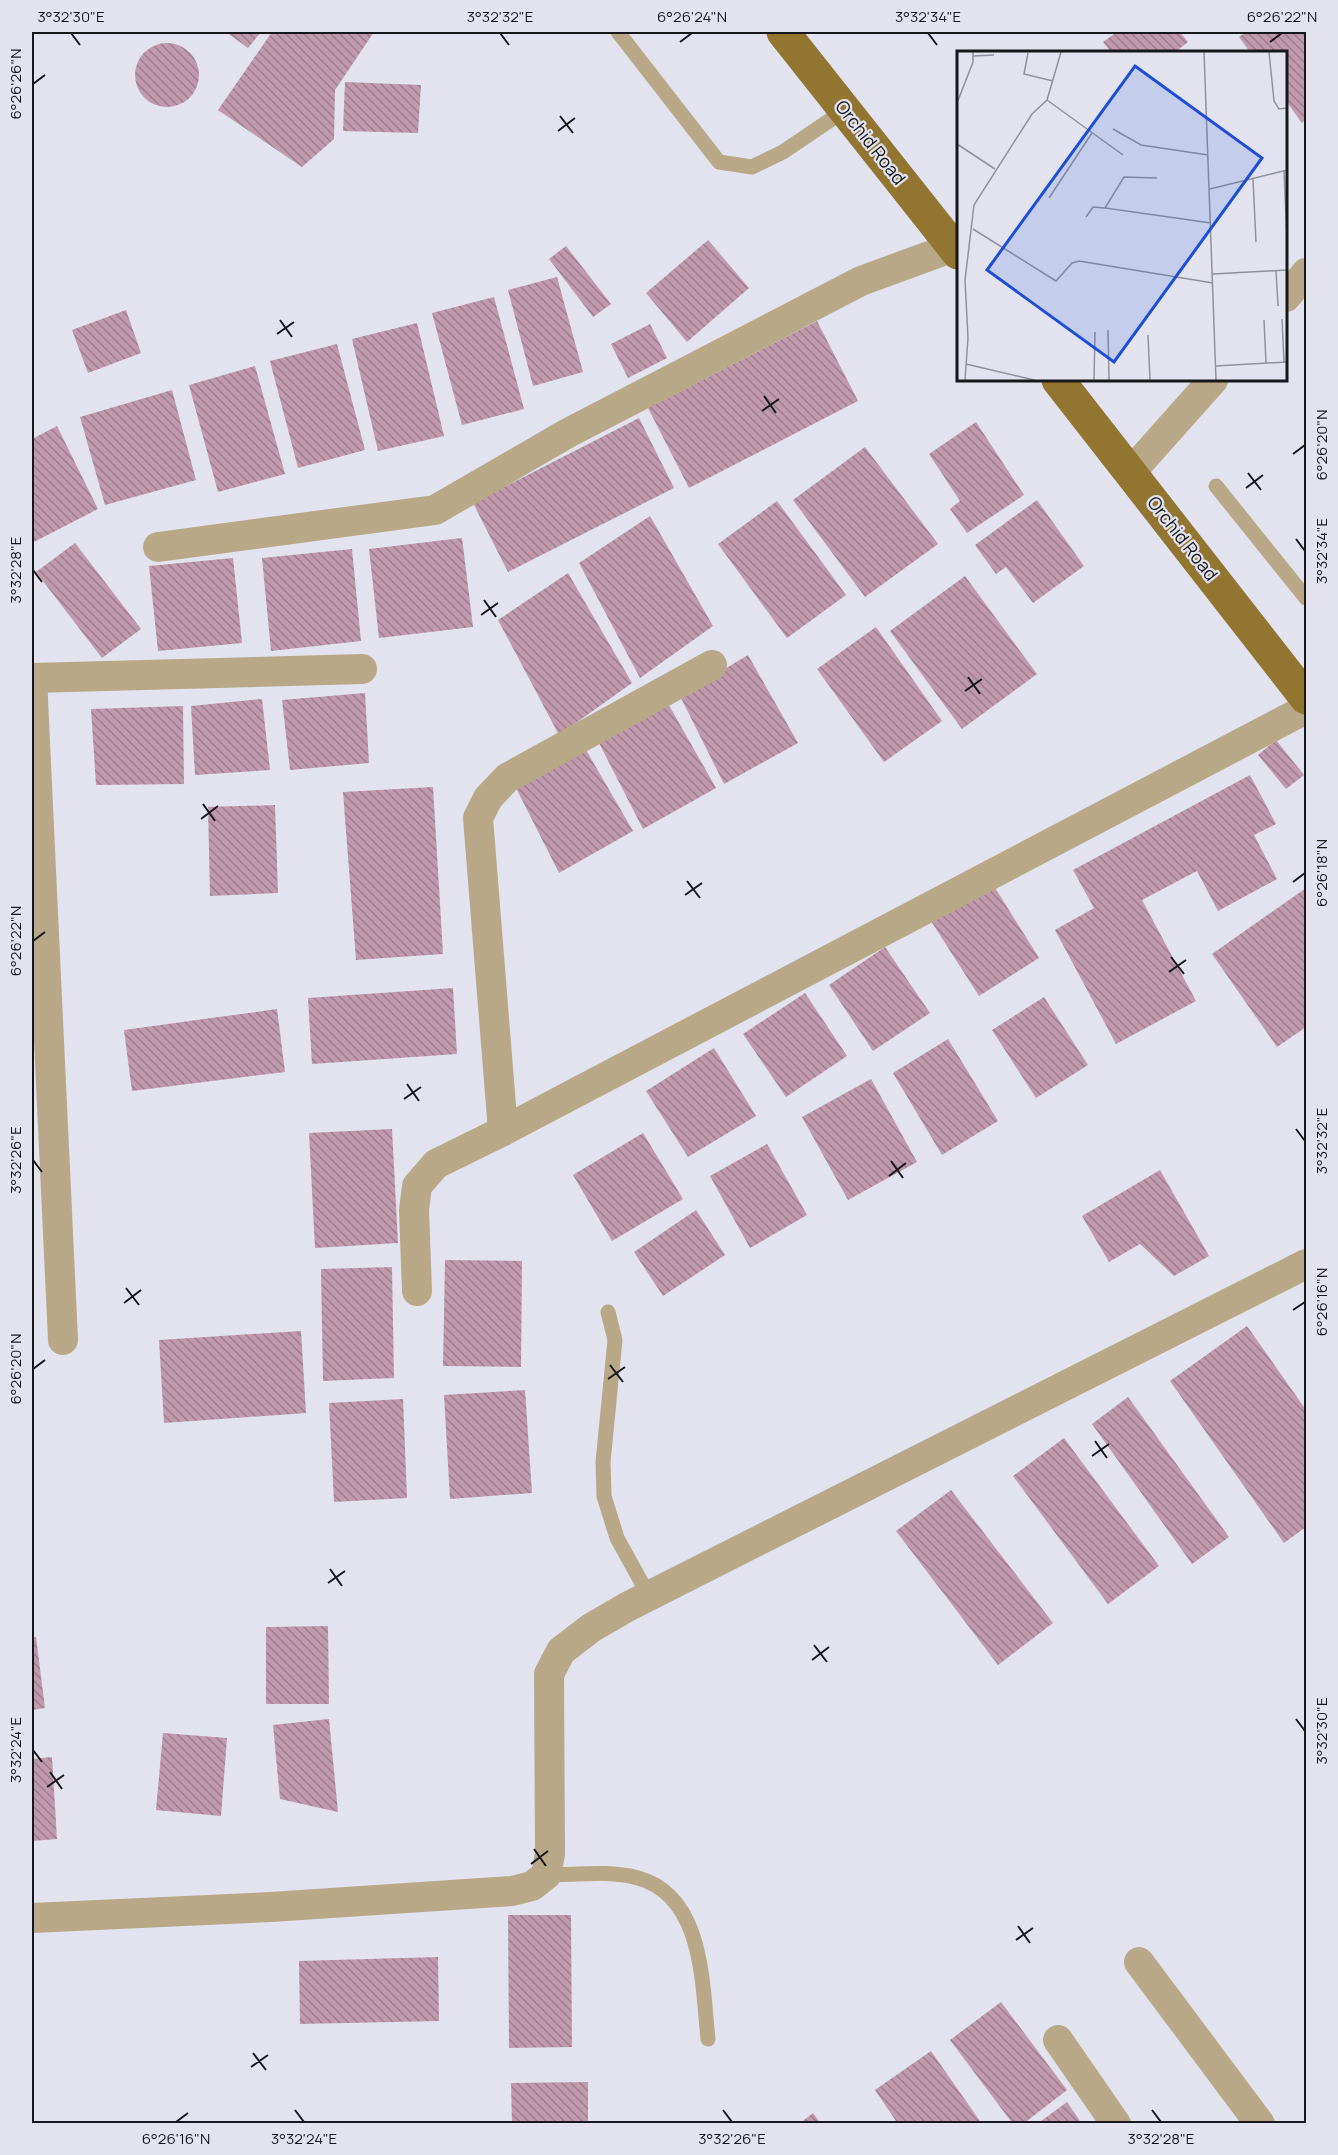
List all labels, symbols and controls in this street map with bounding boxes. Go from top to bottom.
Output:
text: 3°32'30"E [38,6,104,27]
text: 3°32'32"E [467,6,533,27]
text: 6°26'24"N [657,6,727,27]
text: 3°32'34"E [895,6,961,27]
text: 6°26'22"N [1247,6,1317,27]
text: 6°26'26"N [5,48,26,120]
inset map [957,51,1287,381]
street label: Orchid Road [830,95,912,189]
text: 6°26'20"N [1311,410,1332,480]
street label: Orchid Road [1142,491,1224,585]
text: 3°32'34"E [1311,518,1332,584]
text: 3°32'28"E [5,537,26,603]
text: 6°26'18"N [1311,839,1332,907]
text: 6°26'22"N [5,906,26,976]
text: 3°32'32"E [1311,1108,1332,1174]
text: 3°32'26"E [5,1126,26,1194]
text: 6°26'16"N [1311,1268,1332,1336]
text: 6°26'20"N [5,1334,26,1404]
text: 3°32'30"E [1311,1698,1332,1764]
text: 3°32'24"E [5,1717,26,1783]
text: 6°26'16"N [142,2128,210,2149]
text: 3°32'24"E [271,2128,337,2149]
text: 3°32'26"E [698,2128,766,2149]
text: 3°32'28"E [1128,2128,1194,2149]

